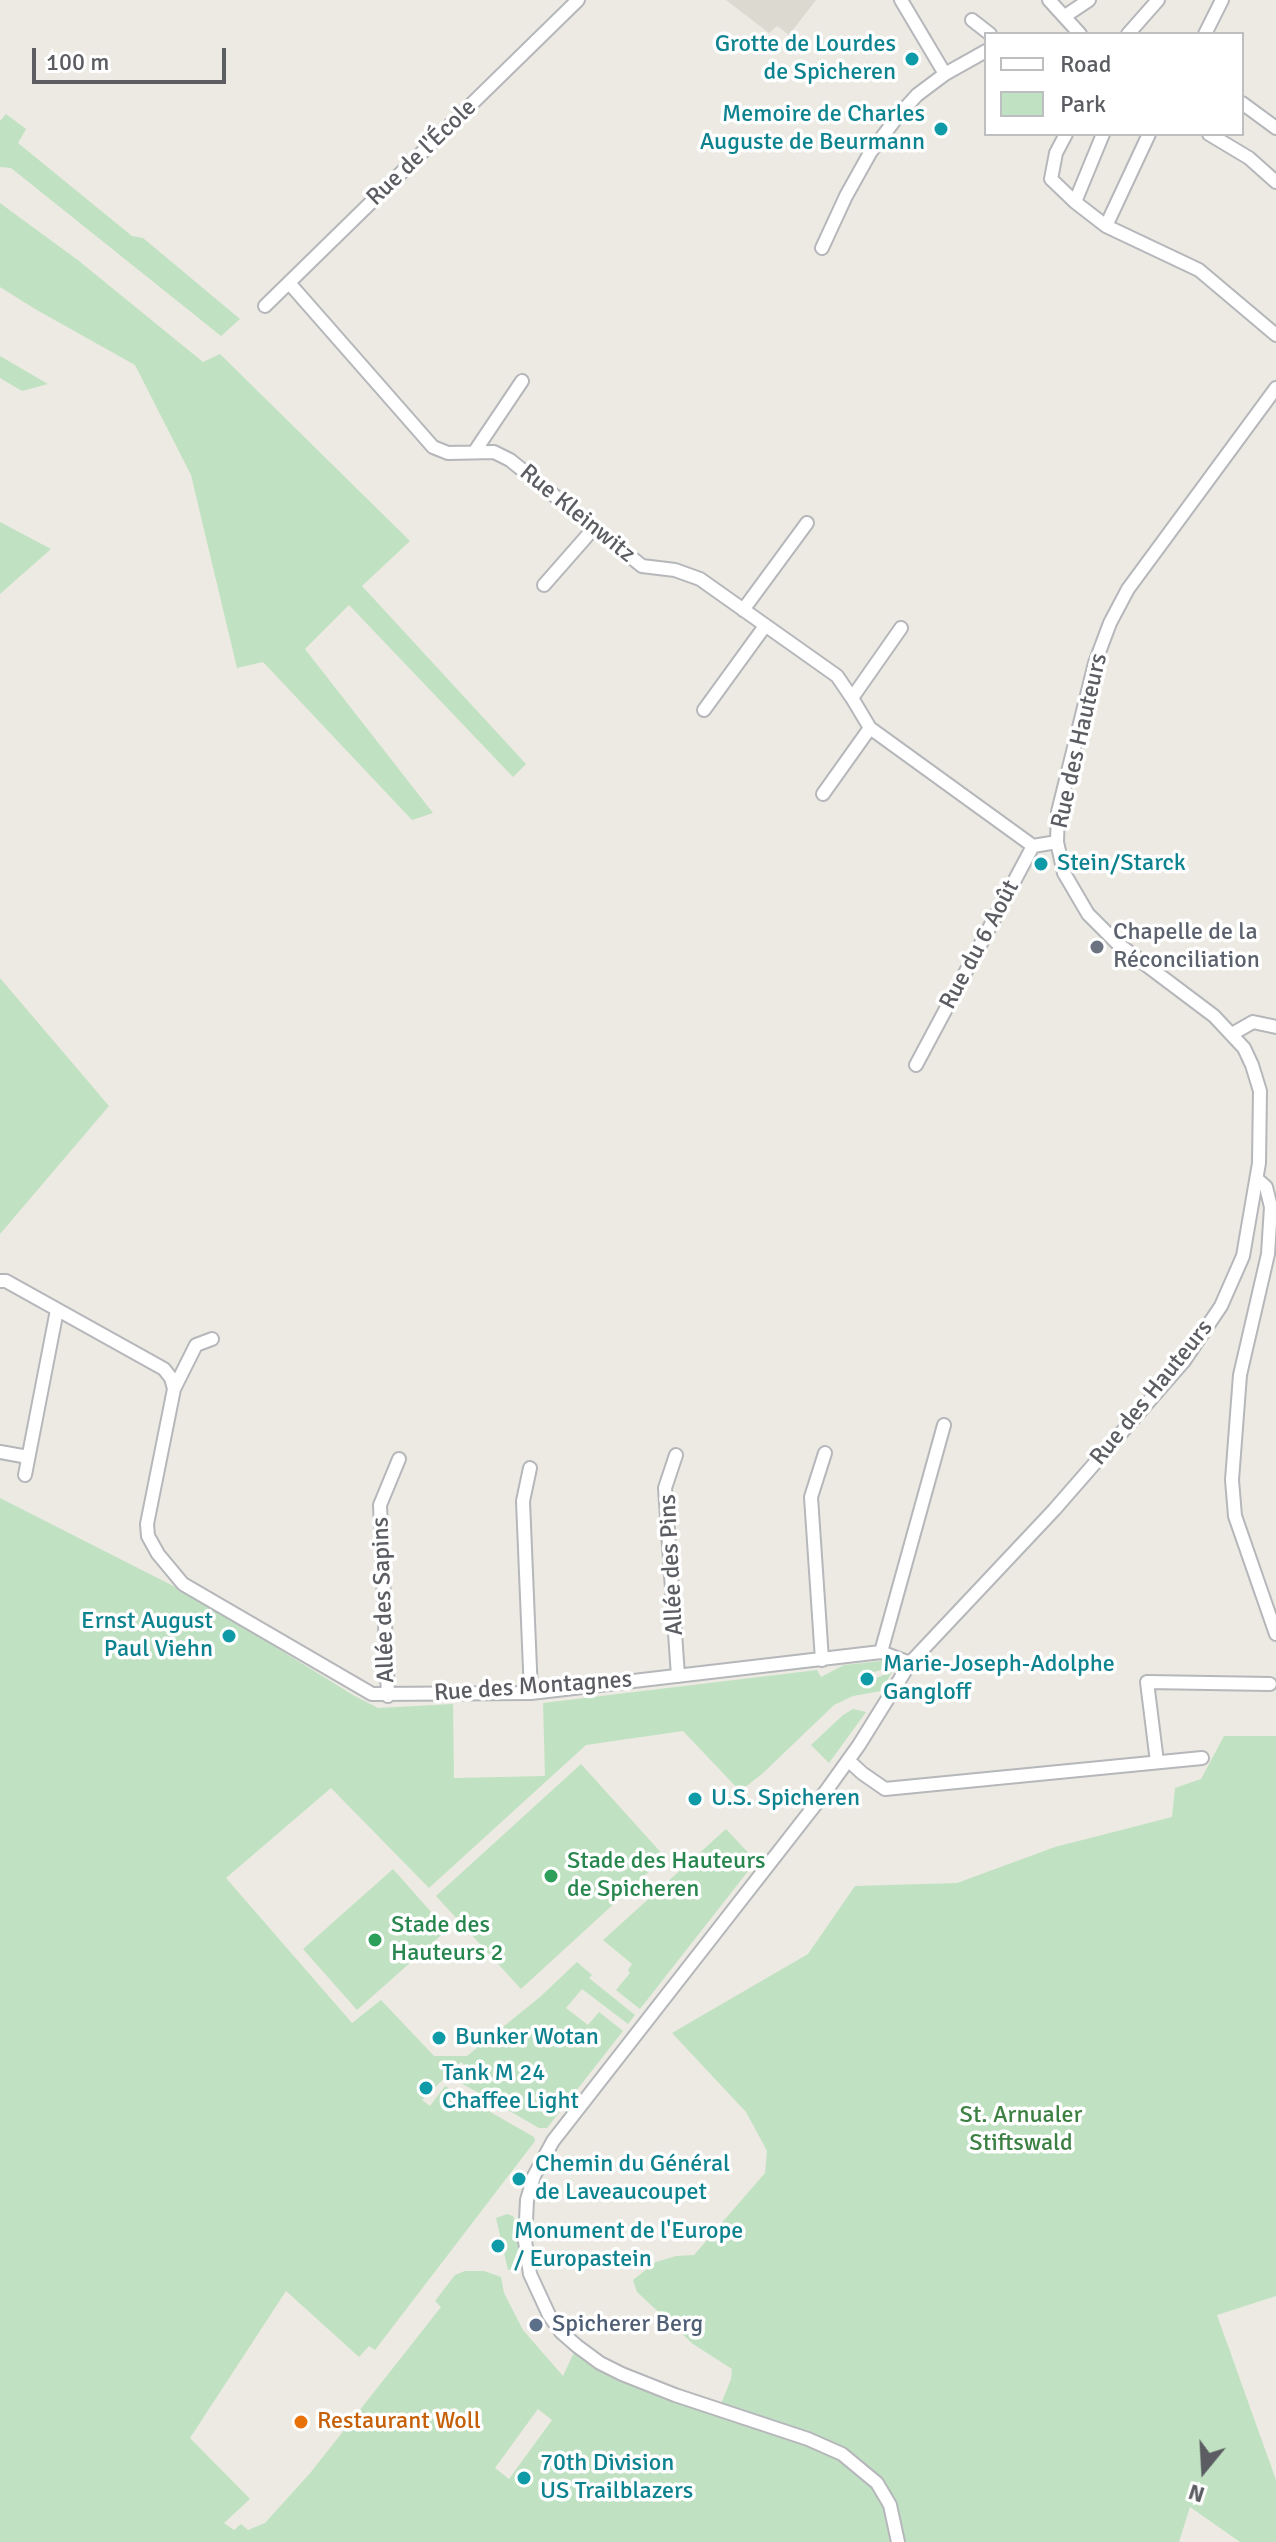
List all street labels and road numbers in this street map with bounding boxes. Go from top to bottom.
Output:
street label: Rue de l'École [361,94,483,212]
street label: Rue Kleinwitz [513,459,641,569]
street label: Rue des Hauteurs [1046,651,1114,831]
street label: Rue du 6 Août [934,876,1026,1014]
street label: Rue des Hauteurs [1085,1314,1219,1472]
street label: Allée des Pins [654,1494,690,1636]
street label: Allée des Sapins [367,1516,401,1684]
street label: Rue des Montagnes [433,1666,633,1708]

